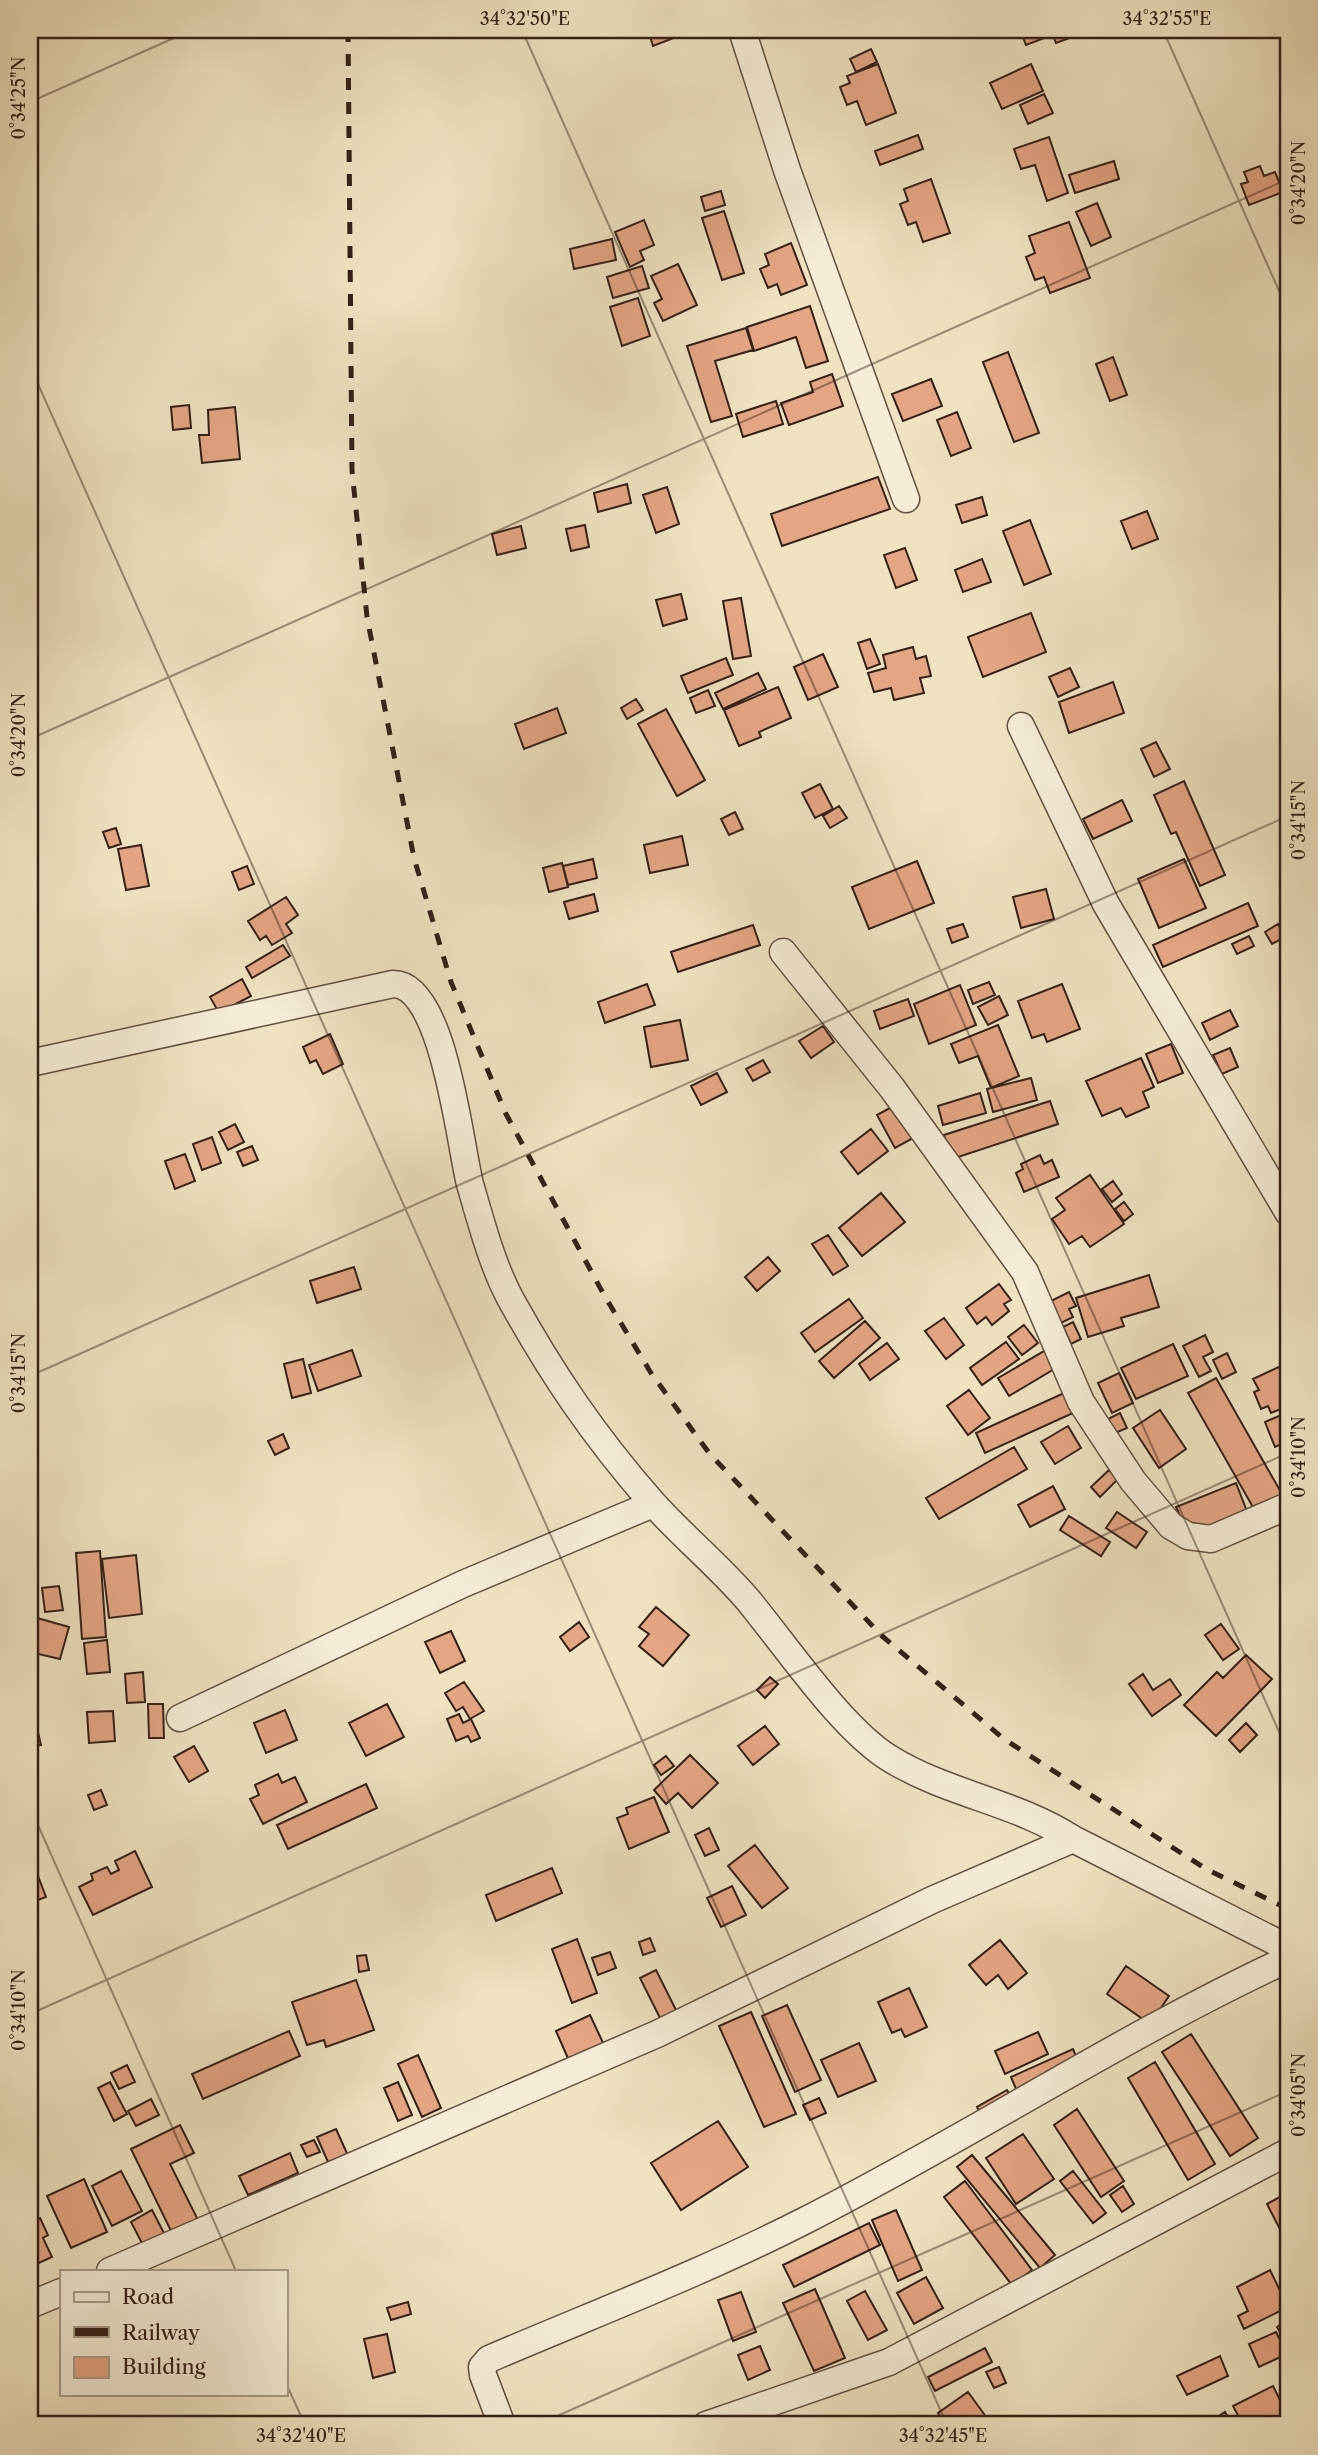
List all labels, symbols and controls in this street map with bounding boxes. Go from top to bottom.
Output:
text: 34°32'50"E [480,8,570,30]
text: 34°32'55"E [1123,8,1211,30]
text: 0°34'25"N [8,56,30,140]
text: 0°34'20"N [1288,141,1310,225]
text: 0°34'20"N [8,693,30,777]
text: 0°34'15"N [1288,780,1310,860]
text: 0°34'15"N [8,1333,30,1413]
text: 0°34'10"N [1288,1416,1310,1498]
text: 0°34'10"N [8,1969,30,2051]
text: 0°34'05"N [1288,2053,1310,2137]
legend [60,2270,287,2396]
text: Road [122,2284,174,2309]
text: Railway [122,2320,200,2345]
text: Building [122,2354,207,2379]
text: 34°32'40"E [256,2425,346,2447]
text: 34°32'45"E [899,2425,987,2447]

